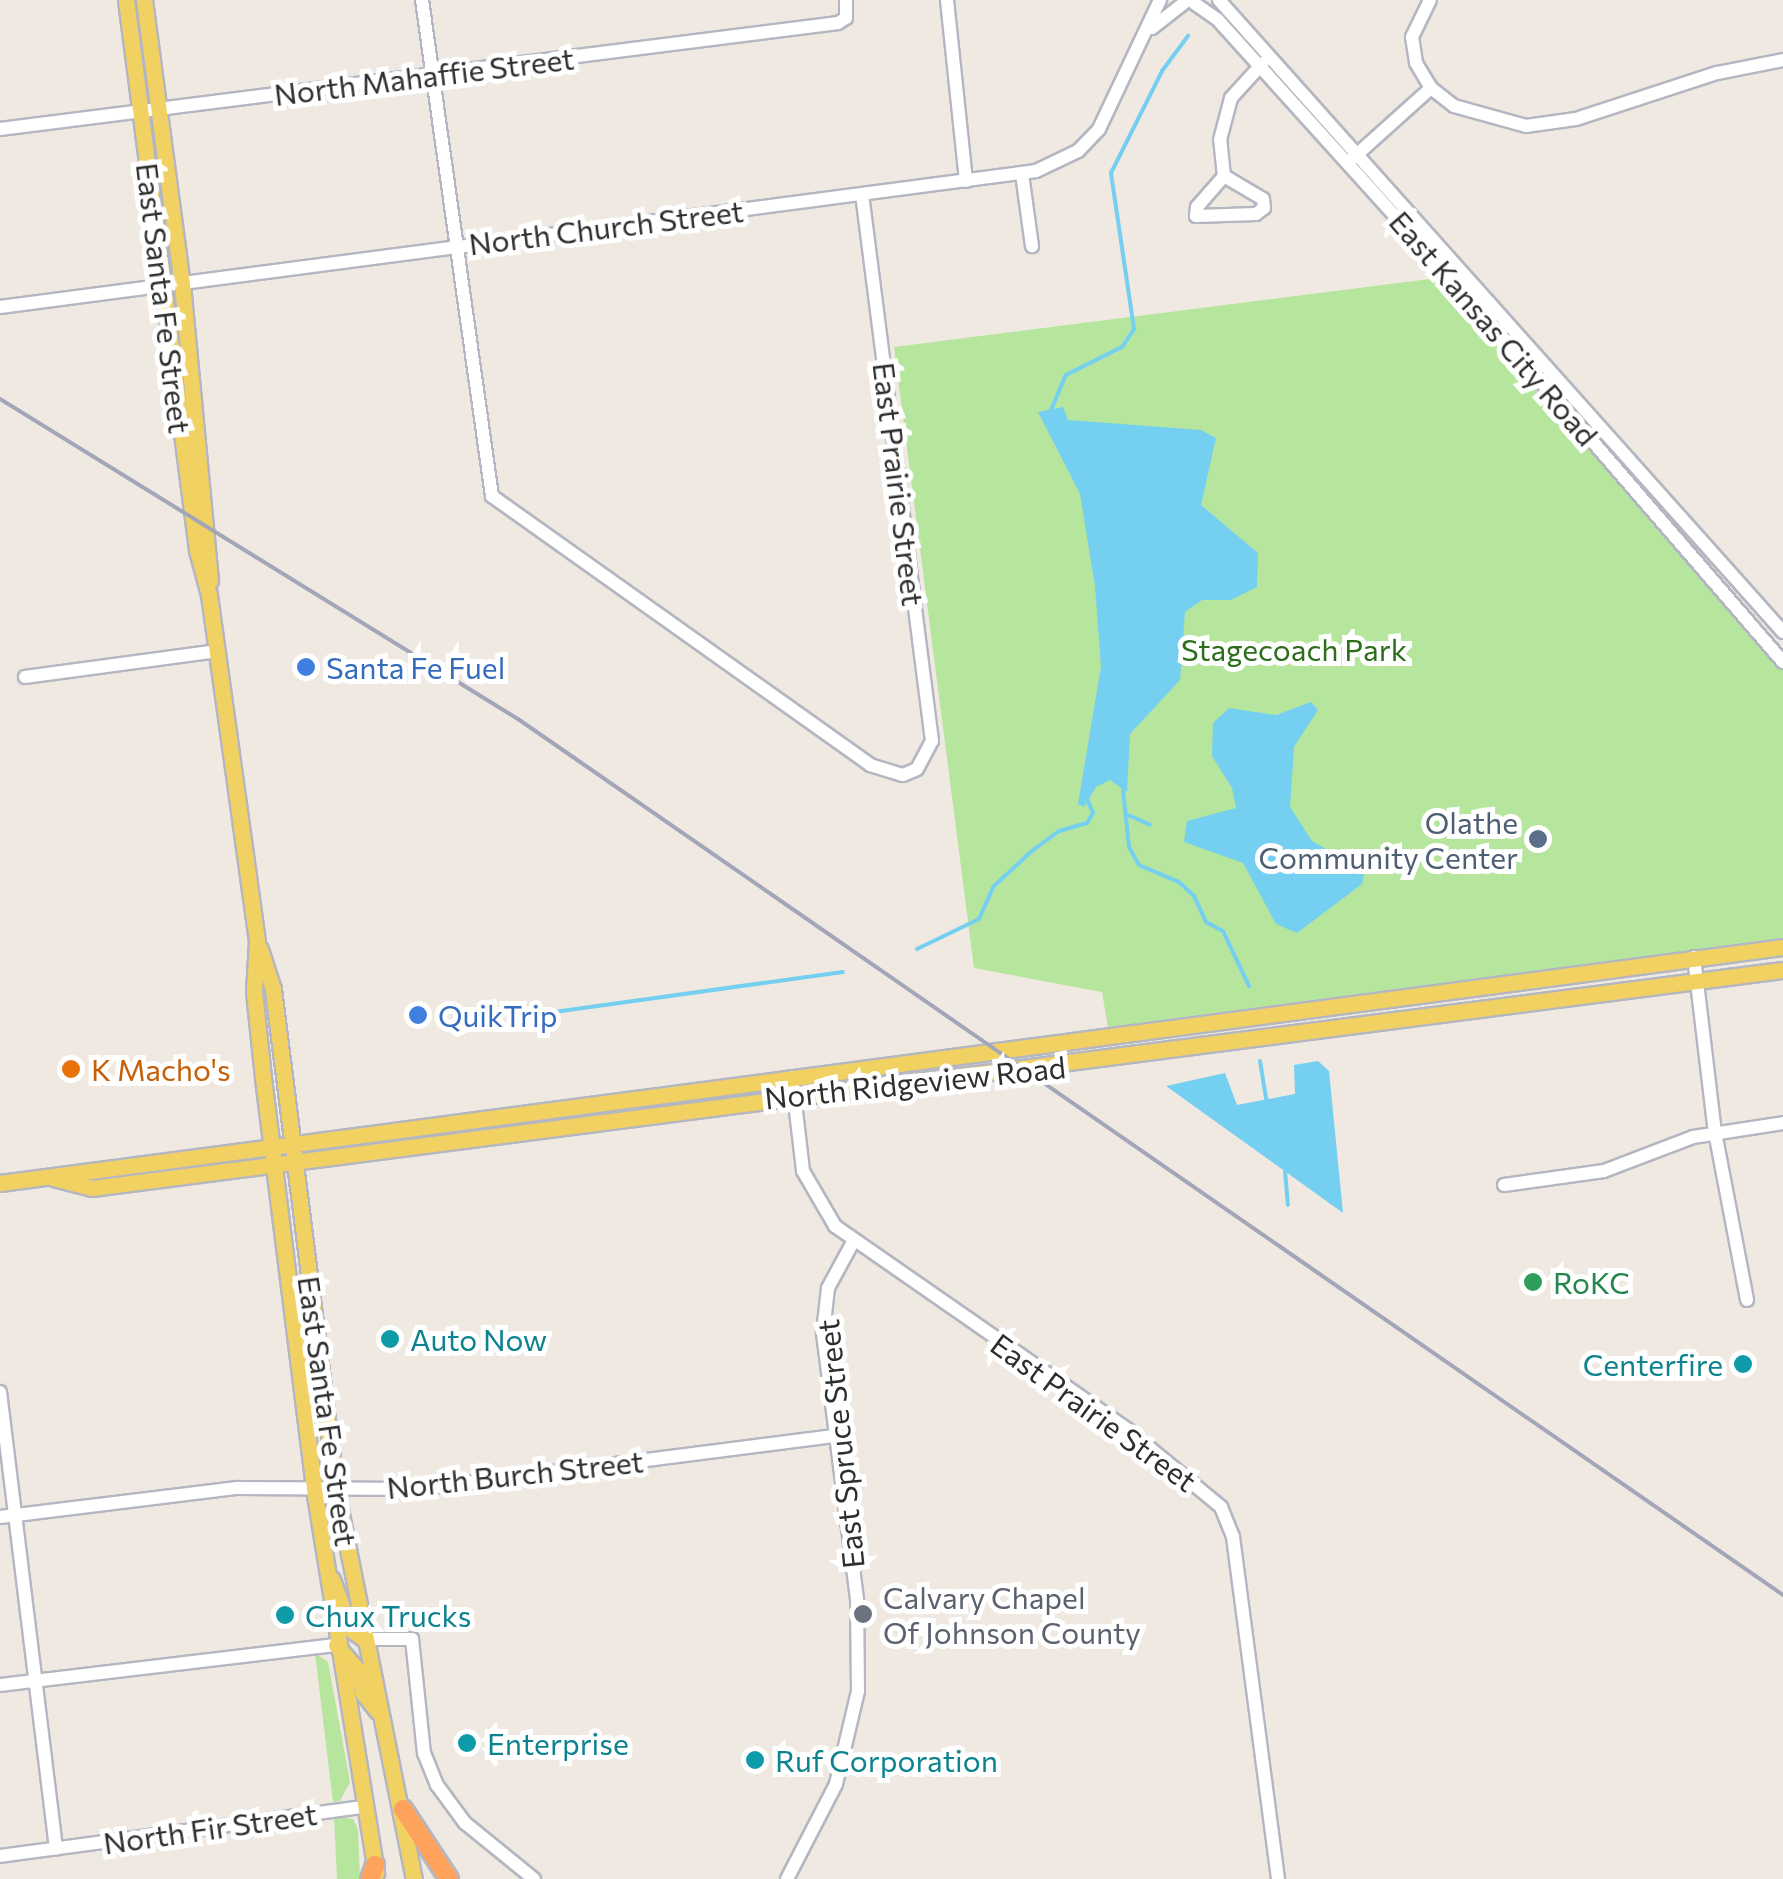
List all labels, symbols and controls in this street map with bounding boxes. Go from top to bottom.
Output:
street label: North Mahaffie Street [272,40,576,112]
street label: East Santa Fe Street [130,161,198,435]
street label: North Church Street [467,192,745,262]
street label: East Kansas City Road [1382,203,1606,453]
street label: East Prairie Street [866,360,932,608]
park label: Stagecoach Park [1181,631,1407,667]
place label: Santa Fe Fuel [326,649,505,685]
marker: Santa Fe Fuel [295,656,317,678]
place label: Olathe Community Center [1258,804,1518,874]
marker: Olathe Community Center [1527,828,1549,850]
place label: QuikTrip [438,997,557,1033]
marker: QuikTrip [407,1004,429,1026]
street label: North Ridgeview Road [763,1048,1067,1116]
place label: K Macho's [91,1051,231,1087]
marker: K Macho's [60,1058,82,1080]
place label: RoKC [1553,1264,1630,1300]
marker: RoKC [1522,1271,1544,1293]
street label: East Santa Fe Street [291,1274,365,1548]
street label: East Spruce Street [809,1318,871,1570]
place label: Auto Now [410,1321,547,1357]
street label: East Prairie Street [984,1325,1204,1499]
marker: Auto Now [379,1328,401,1350]
place label: Centerfire [1583,1346,1723,1382]
marker: Centerfire [1732,1353,1754,1375]
street label: North Burch Street [385,1443,645,1505]
place label: Calvary Chapel Of Johnson County [883,1579,1141,1650]
place label: Chux Trucks [305,1597,471,1633]
marker: Calvary Chapel Of Johnson County [852,1603,874,1625]
marker: Chux Trucks [274,1604,296,1626]
place label: Enterprise [487,1725,629,1761]
marker: Enterprise [456,1732,478,1754]
place label: Ruf Corporation [775,1742,998,1778]
marker: Ruf Corporation [744,1749,766,1771]
street label: North Fir Street [101,1795,319,1861]

